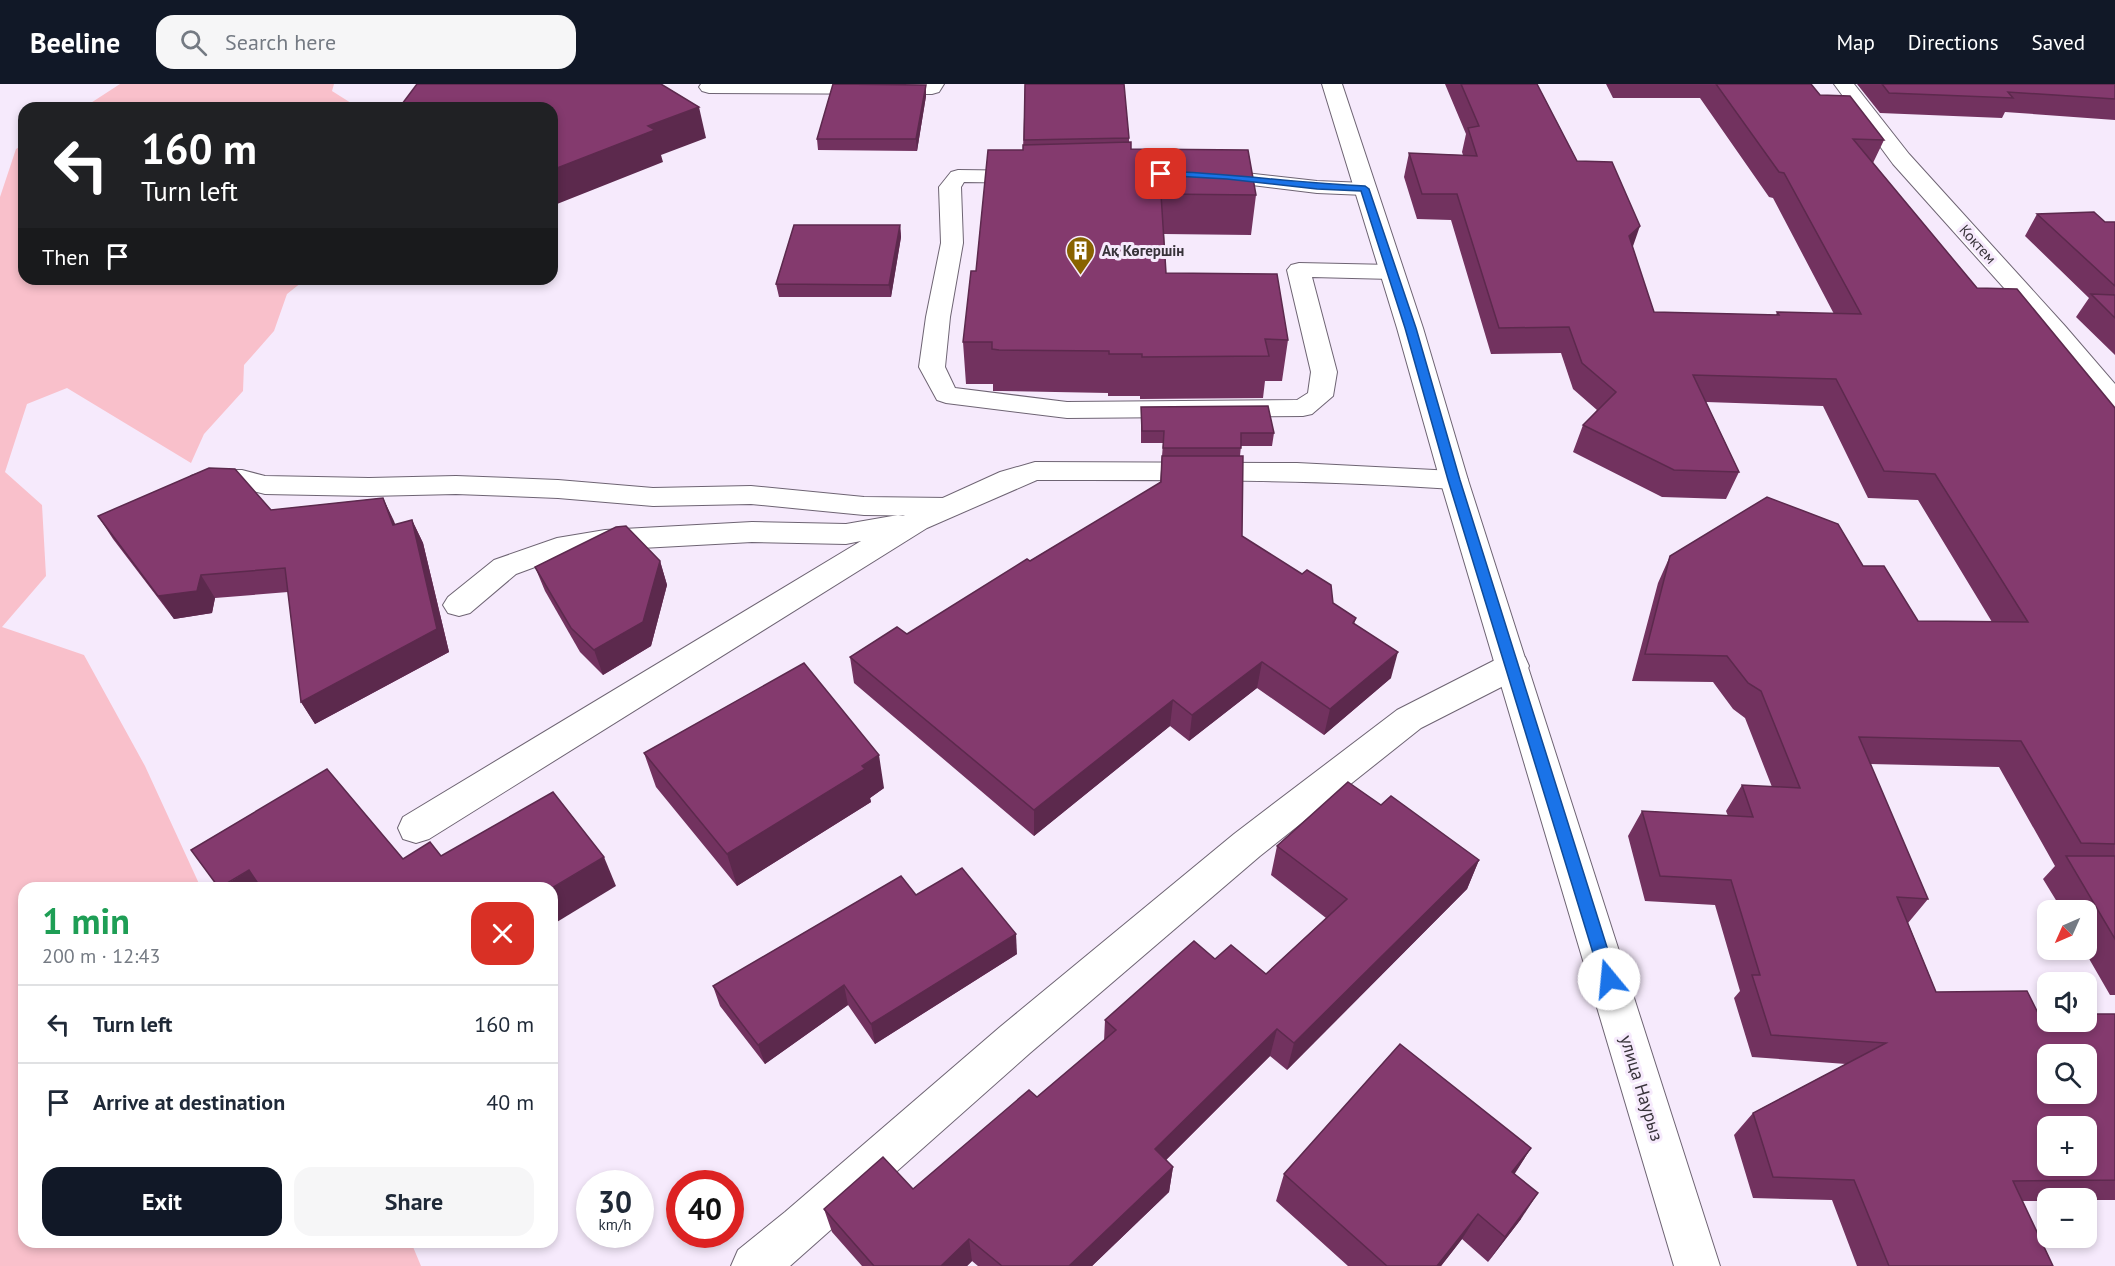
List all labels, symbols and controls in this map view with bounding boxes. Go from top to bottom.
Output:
search box [156,15,576,69]
text: Beeline [30,24,120,61]
icon: search [177,26,210,59]
text: Search here [225,28,336,56]
text: Map [1836,29,1875,56]
text: Directions [1908,29,1999,56]
text: Saved [2032,29,2085,56]
text: 160 m [141,121,257,176]
icon: left [42,126,120,204]
pin [1135,148,1186,199]
icon: arrive [1144,157,1177,190]
text: Turn left [141,174,238,208]
street label: Коктем [1955,220,2001,268]
building icon: Ақ Көгершін [1065,234,1097,276]
icon: arrive [101,240,134,273]
place label: Ақ Көгершін [1102,241,1184,260]
text: Then [42,243,89,271]
text: 1 min [42,897,130,944]
north arrow [2037,900,2097,960]
map controls [2037,900,2097,1248]
button: close [471,902,534,965]
text: 200 m · 12:43 [42,943,160,969]
position arrow [1577,947,1641,1011]
button: sound [2037,972,2097,1032]
icon: left [42,1008,75,1041]
text: Turn left [93,1010,173,1038]
text: 160 m [474,1010,534,1038]
street label: улица Наурыз [1615,1032,1669,1144]
button: search [2037,1044,2097,1104]
icon: arrive [42,1086,75,1119]
text: Arrive at destination [93,1088,285,1116]
text: 40 m [486,1088,534,1116]
button: + [2037,1116,2097,1176]
button: Exit [42,1167,282,1236]
button: Share [294,1167,534,1236]
speed limit sign: 40 [666,1170,744,1248]
text: 30 [598,1182,632,1221]
button: − [2037,1188,2097,1248]
text: km/h [599,1215,631,1234]

